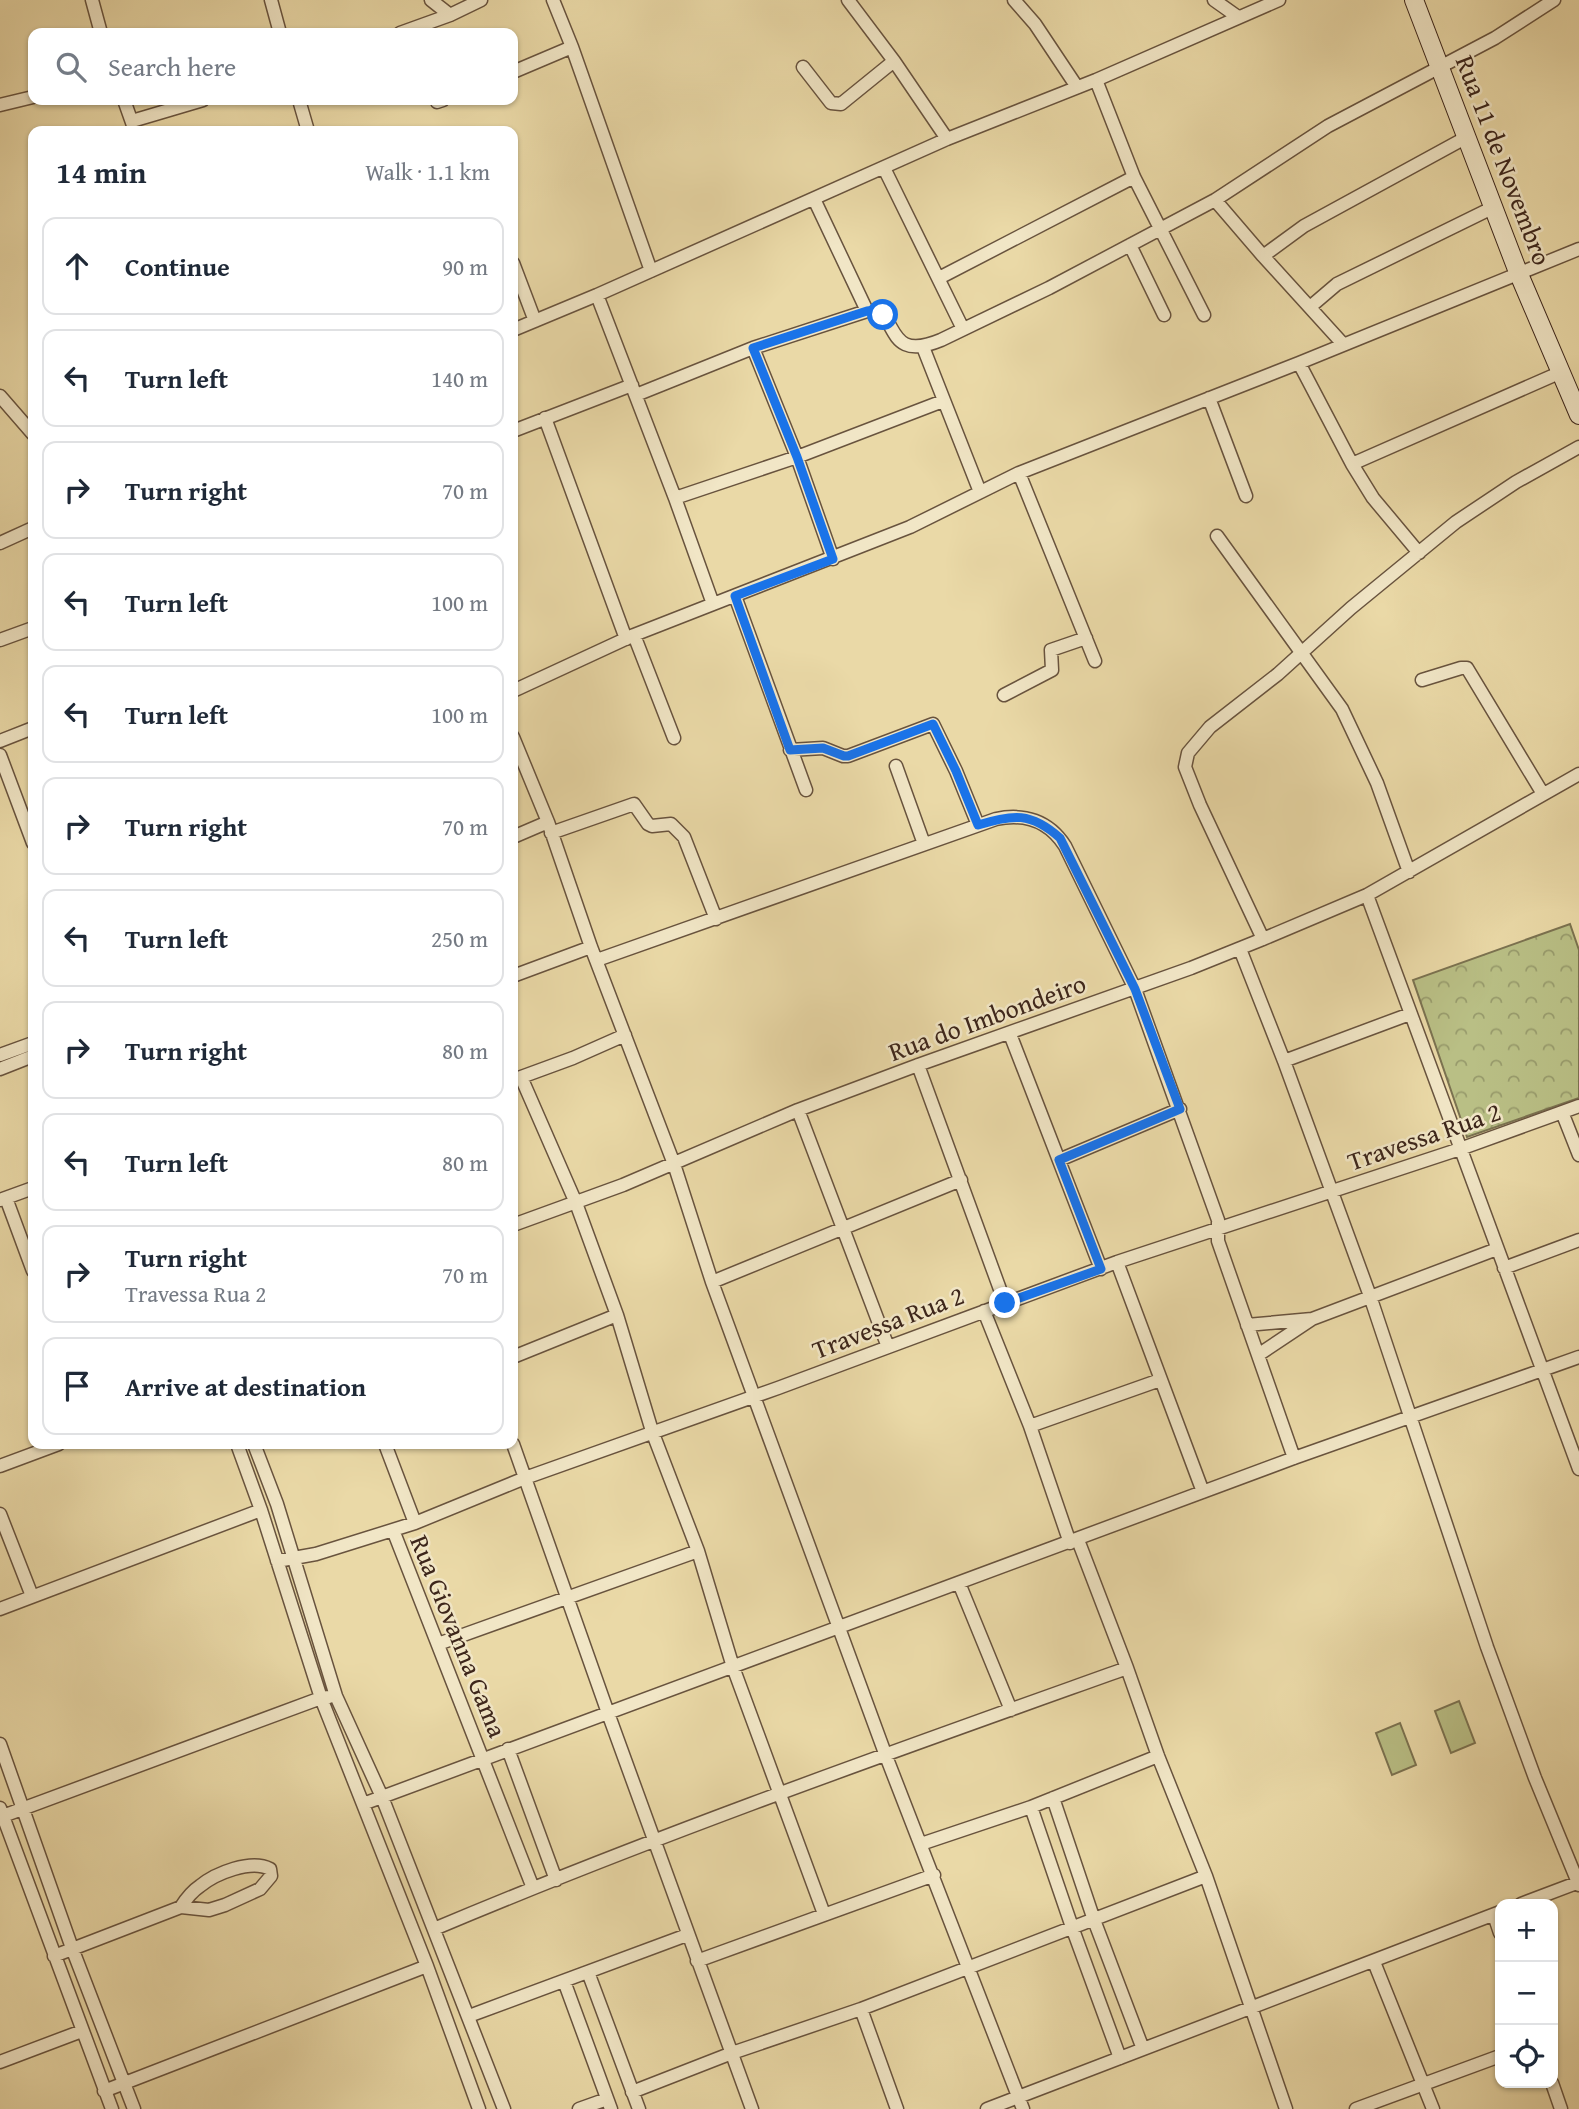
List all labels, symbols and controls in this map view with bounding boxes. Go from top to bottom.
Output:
search box [28,28,518,105]
text: Search here [108,47,236,86]
icon: search [52,48,90,86]
street label: Rua 11 de Novembro [1446,49,1562,271]
text: 14 min [56,150,146,194]
text: Walk · 1.1 km [365,155,490,188]
icon: ahead [58,247,96,285]
text: Continue [125,247,230,286]
text: 90 m [442,250,488,283]
route start [867,299,898,330]
icon: left [58,359,96,397]
text: Turn left [125,359,228,398]
text: 140 m [431,362,488,395]
icon: right [58,471,96,509]
text: Turn right [125,471,247,510]
text: 70 m [442,474,488,507]
icon: left [58,583,96,621]
text: Turn left [125,583,228,622]
text: 100 m [431,586,488,619]
icon: left [58,695,96,733]
text: Turn left [125,695,228,734]
text: 100 m [431,698,488,731]
icon: right [58,807,96,845]
text: Turn right [125,807,247,846]
text: 70 m [442,810,488,843]
icon: left [58,919,96,957]
text: Turn left [125,919,228,958]
text: 250 m [431,922,488,955]
street label: Rua do Imbondeiro [883,963,1091,1071]
icon: right [58,1031,96,1069]
text: Turn right [125,1031,247,1070]
text: 80 m [442,1034,488,1067]
street label: Travessa Rua 2 [1342,1092,1506,1180]
icon: left [58,1143,96,1181]
text: Turn left [125,1143,228,1182]
text: 80 m [442,1146,488,1179]
text: Turn right [125,1238,247,1277]
icon: right [58,1255,96,1293]
text: 70 m [442,1258,488,1291]
street label: Travessa Rua 2 [806,1275,970,1369]
text: Travessa Rua 2 [125,1277,266,1310]
route end [989,1287,1020,1318]
icon: arrive [58,1367,96,1405]
text: Arrive at destination [125,1367,366,1406]
street label: Rua Giovanna Gama [401,1529,518,1744]
map controls [1495,1899,1558,2088]
button: + [1495,1899,1558,1962]
button: − [1495,1962,1558,2025]
button: locate [1495,2025,1558,2088]

